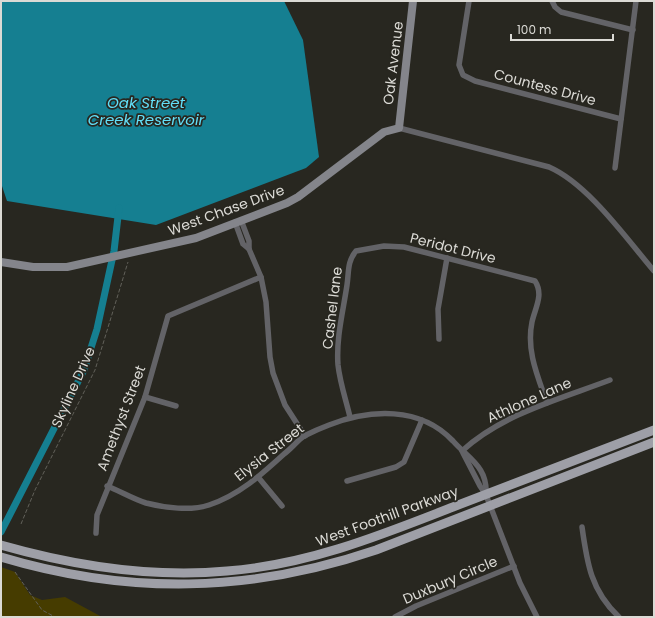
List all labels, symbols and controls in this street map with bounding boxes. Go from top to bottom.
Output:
scale bar [511,16,613,42]
street label: Oak Avenue [378,20,408,106]
text: 100 m [517,21,551,38]
street label: Countess Drive [492,64,599,110]
water label: Oak Street Creek Reservoir [88,92,205,130]
street label: West Chase Drive [165,180,287,240]
street label: Peridot Drive [408,228,498,268]
street label: Cashel lane [317,265,347,350]
street label: Skyline Drive [46,343,100,431]
street label: Amethyst Street [92,362,150,474]
street label: Athlone Lane [484,372,575,428]
street label: Elysia Street [230,418,308,486]
street label: West Foothill Parkway [313,481,461,551]
street label: Duxbury Circle [400,551,501,609]

